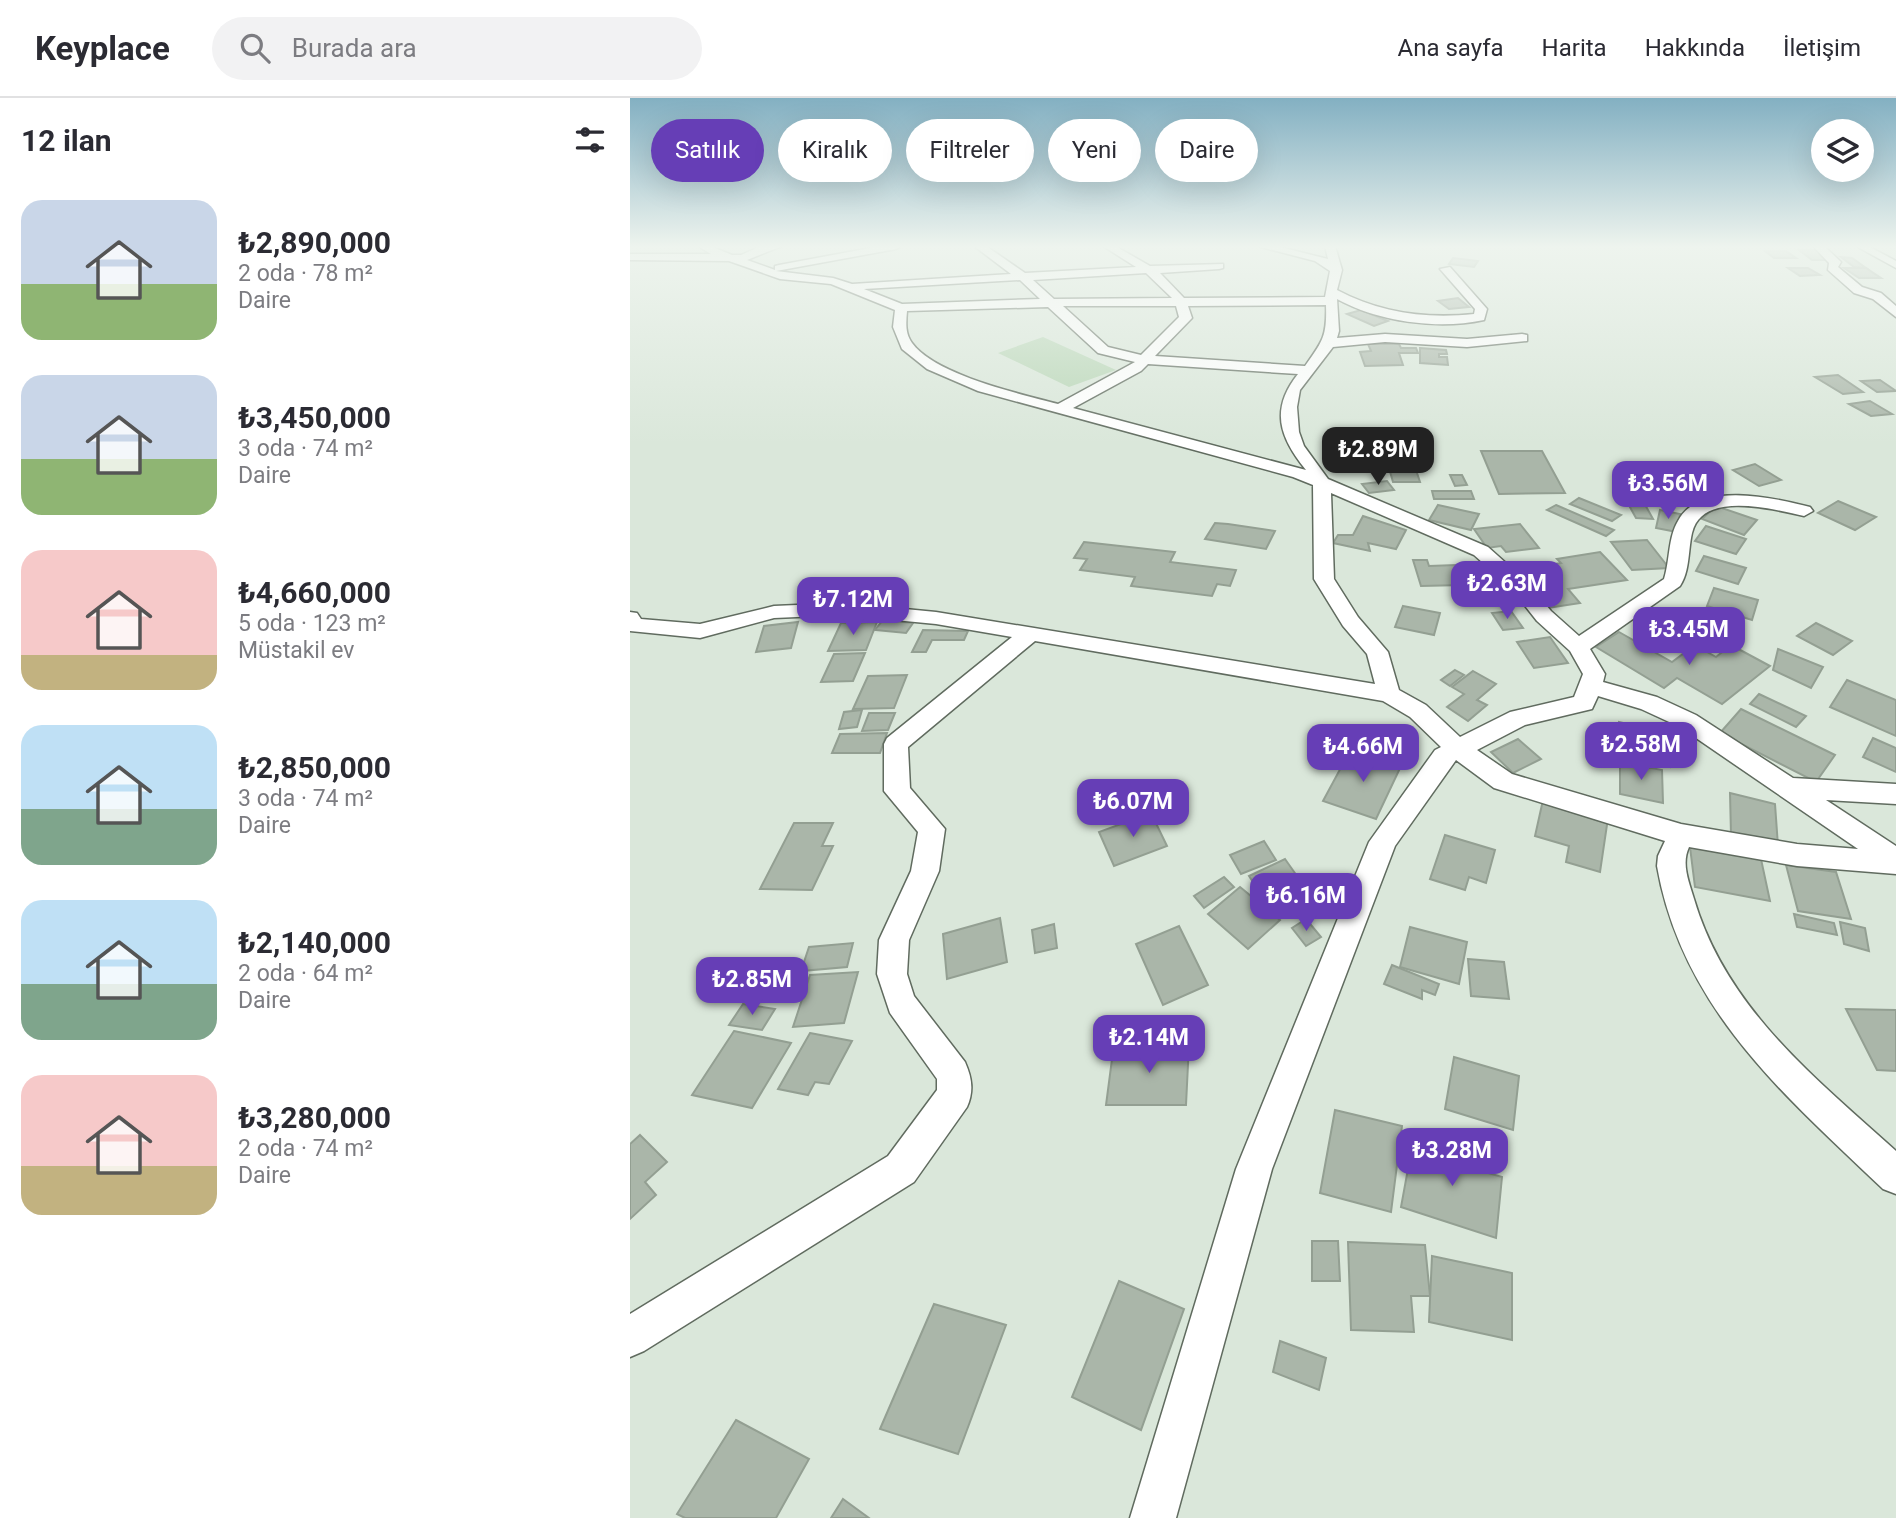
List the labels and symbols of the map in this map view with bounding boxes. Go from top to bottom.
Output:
pin: ₺2.89M [1321,428,1435,487]
pin: ₺3.56M [1611,462,1725,521]
pin: ₺2.63M [1450,561,1564,621]
pin: ₺7.12M [796,578,910,637]
pin: ₺3.45M [1632,608,1746,667]
pin: ₺2.58M [1584,722,1698,782]
pin: ₺4.66M [1306,724,1420,784]
pin: ₺6.07M [1076,780,1190,839]
pin: ₺6.16M [1249,874,1363,933]
pin: ₺2.85M [695,958,809,1017]
pin: ₺2.14M [1092,1016,1206,1075]
pin: ₺3.28M [1395,1128,1509,1188]

